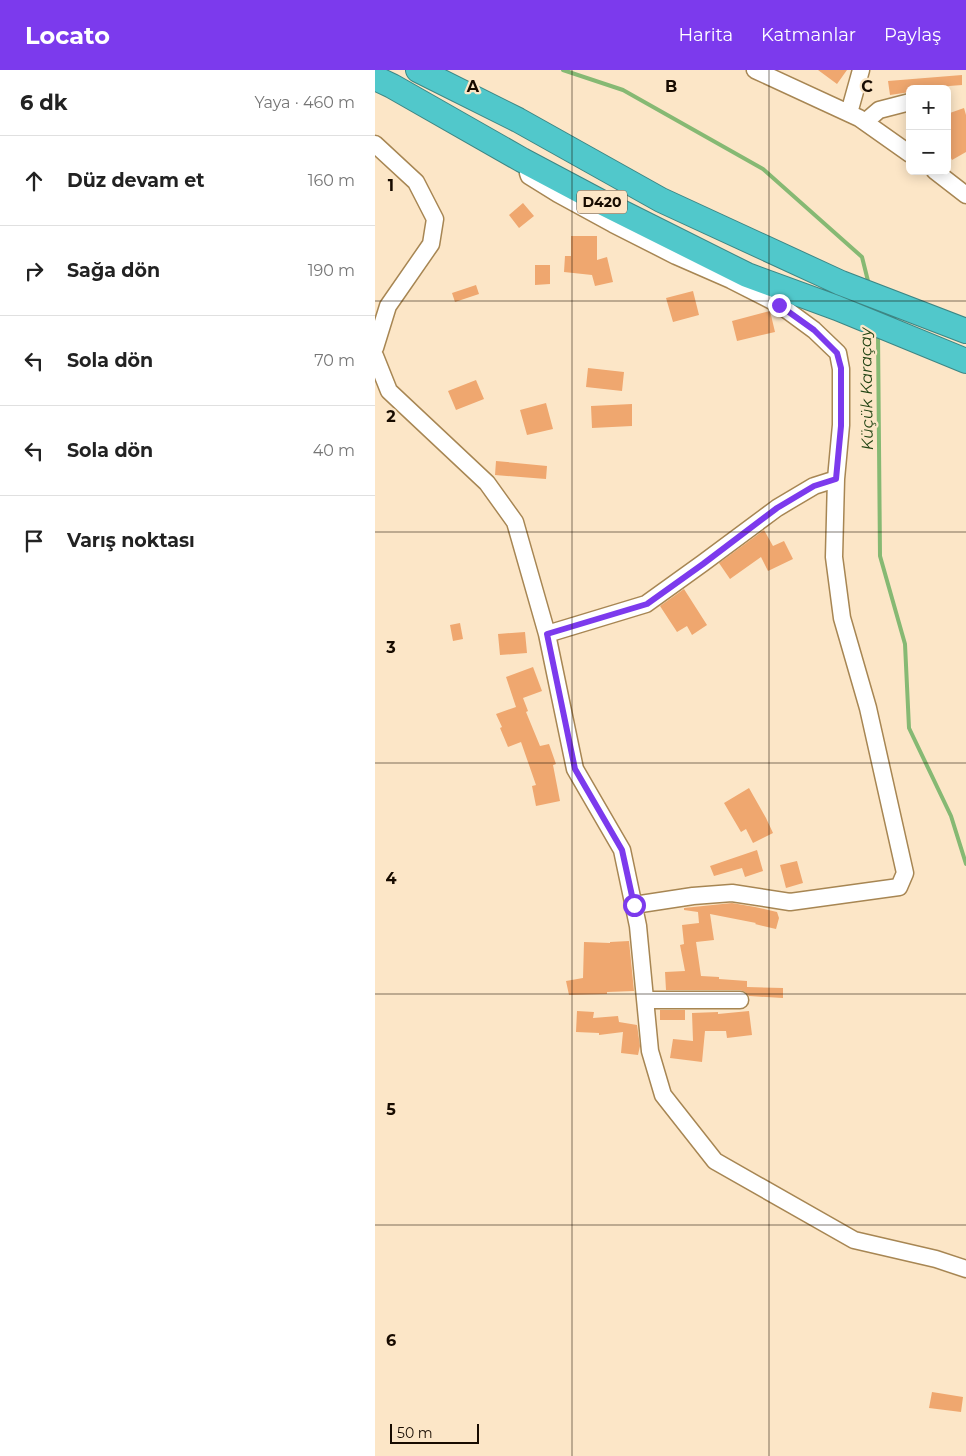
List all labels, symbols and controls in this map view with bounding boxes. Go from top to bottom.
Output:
text: Locato [25,21,110,50]
text: Harita [678,24,733,46]
text: Katmanlar [761,24,856,46]
text: Paylaş [884,24,941,46]
text: A [466,77,480,96]
text: B [665,77,677,96]
text: C [861,77,873,96]
map controls [906,85,951,175]
button: + [906,85,951,130]
text: 6 dk [20,90,68,115]
text: Yaya · 460 m [254,93,355,112]
button: − [906,130,951,175]
icon: ahead [20,167,48,195]
text: Düz devam et [67,169,205,192]
text: 160 m [308,171,355,190]
text: 1 [388,176,394,195]
road number: D420 [577,190,627,214]
icon: right [20,257,48,285]
text: Sağa dön [67,259,160,282]
text: 190 m [308,261,355,280]
route end [768,294,791,317]
water label: Küçük Karaçay [856,326,877,450]
icon: left [20,347,48,375]
text: Sola dön [67,349,153,372]
text: 70 m [314,351,355,370]
text: 2 [386,407,396,426]
icon: left [20,437,48,465]
text: Sola dön [67,439,153,462]
text: 40 m [313,441,355,460]
icon: arrive [20,527,48,555]
text: Varış noktası [67,529,195,552]
text: 3 [385,638,396,657]
text: 4 [385,869,397,888]
route start [623,894,646,917]
text: 5 [386,1100,396,1119]
text: 6 [386,1331,396,1350]
scale bar [390,1421,479,1444]
text: 50 m [397,1424,433,1442]

